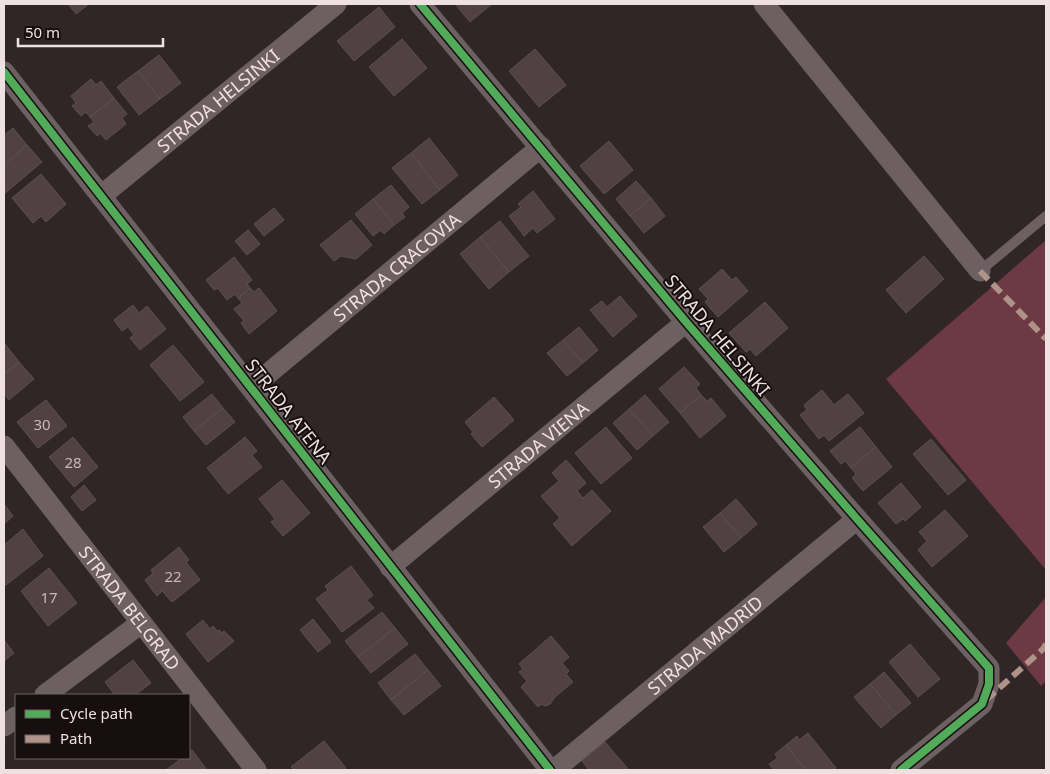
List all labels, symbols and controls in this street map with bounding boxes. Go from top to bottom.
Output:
scale bar [18,15,162,47]
text: 50 m [25,22,60,42]
street label: STRADA HELSINKI [152,43,284,158]
street label: STRADA CRACOVIA [328,207,466,327]
street label: STRADA HELSINKI [660,269,776,401]
street label: STRADA ATENA [240,354,338,469]
street label: STRADA VIENA [483,396,594,493]
house number: 30 [33,414,51,434]
house number: 28 [64,452,82,472]
street label: STRADA BELGRAD [74,541,186,675]
house number: 22 [164,566,182,586]
house number: 17 [40,587,58,607]
street label: STRADA MADRID [642,590,768,700]
legend [15,694,190,759]
text: Cycle path [60,703,133,723]
text: Path [60,728,92,748]

